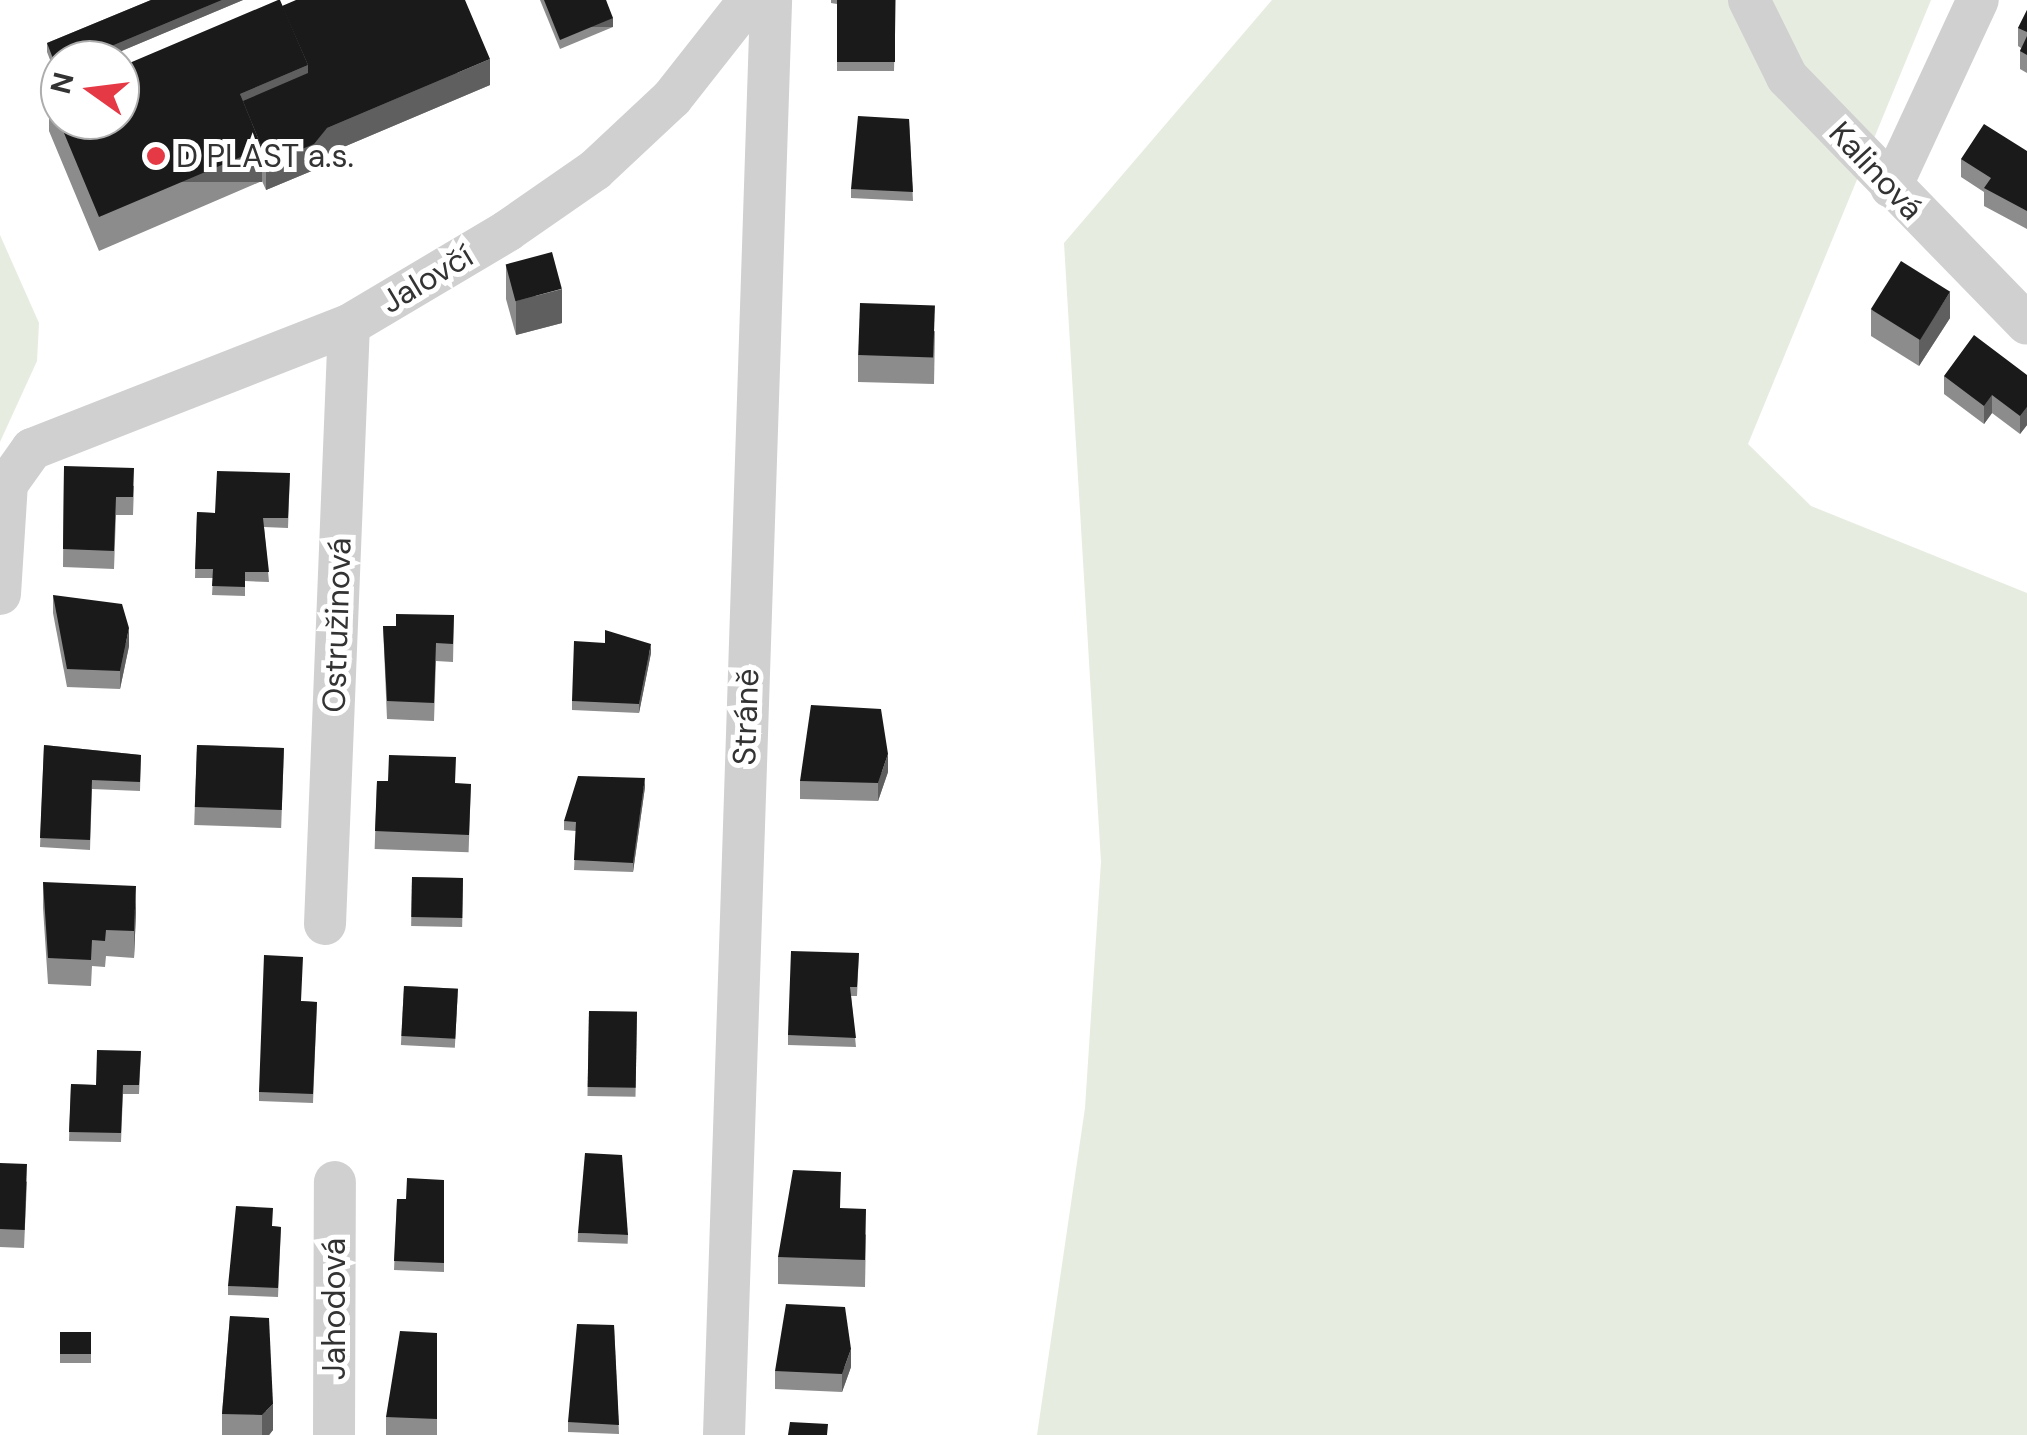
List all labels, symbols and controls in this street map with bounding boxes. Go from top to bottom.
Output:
north arrow [40,40,140,140]
text: N [42,69,83,97]
street label: Kalinová [1821,114,1931,228]
place label: D PLAST a.s. [176,137,354,175]
marker: D PLAST a.s. [145,145,167,167]
street label: Jalovčí [374,237,480,321]
street label: Ostružinová [315,537,359,713]
street label: Stráně [725,668,767,766]
street label: Jahodová [315,1238,353,1380]

